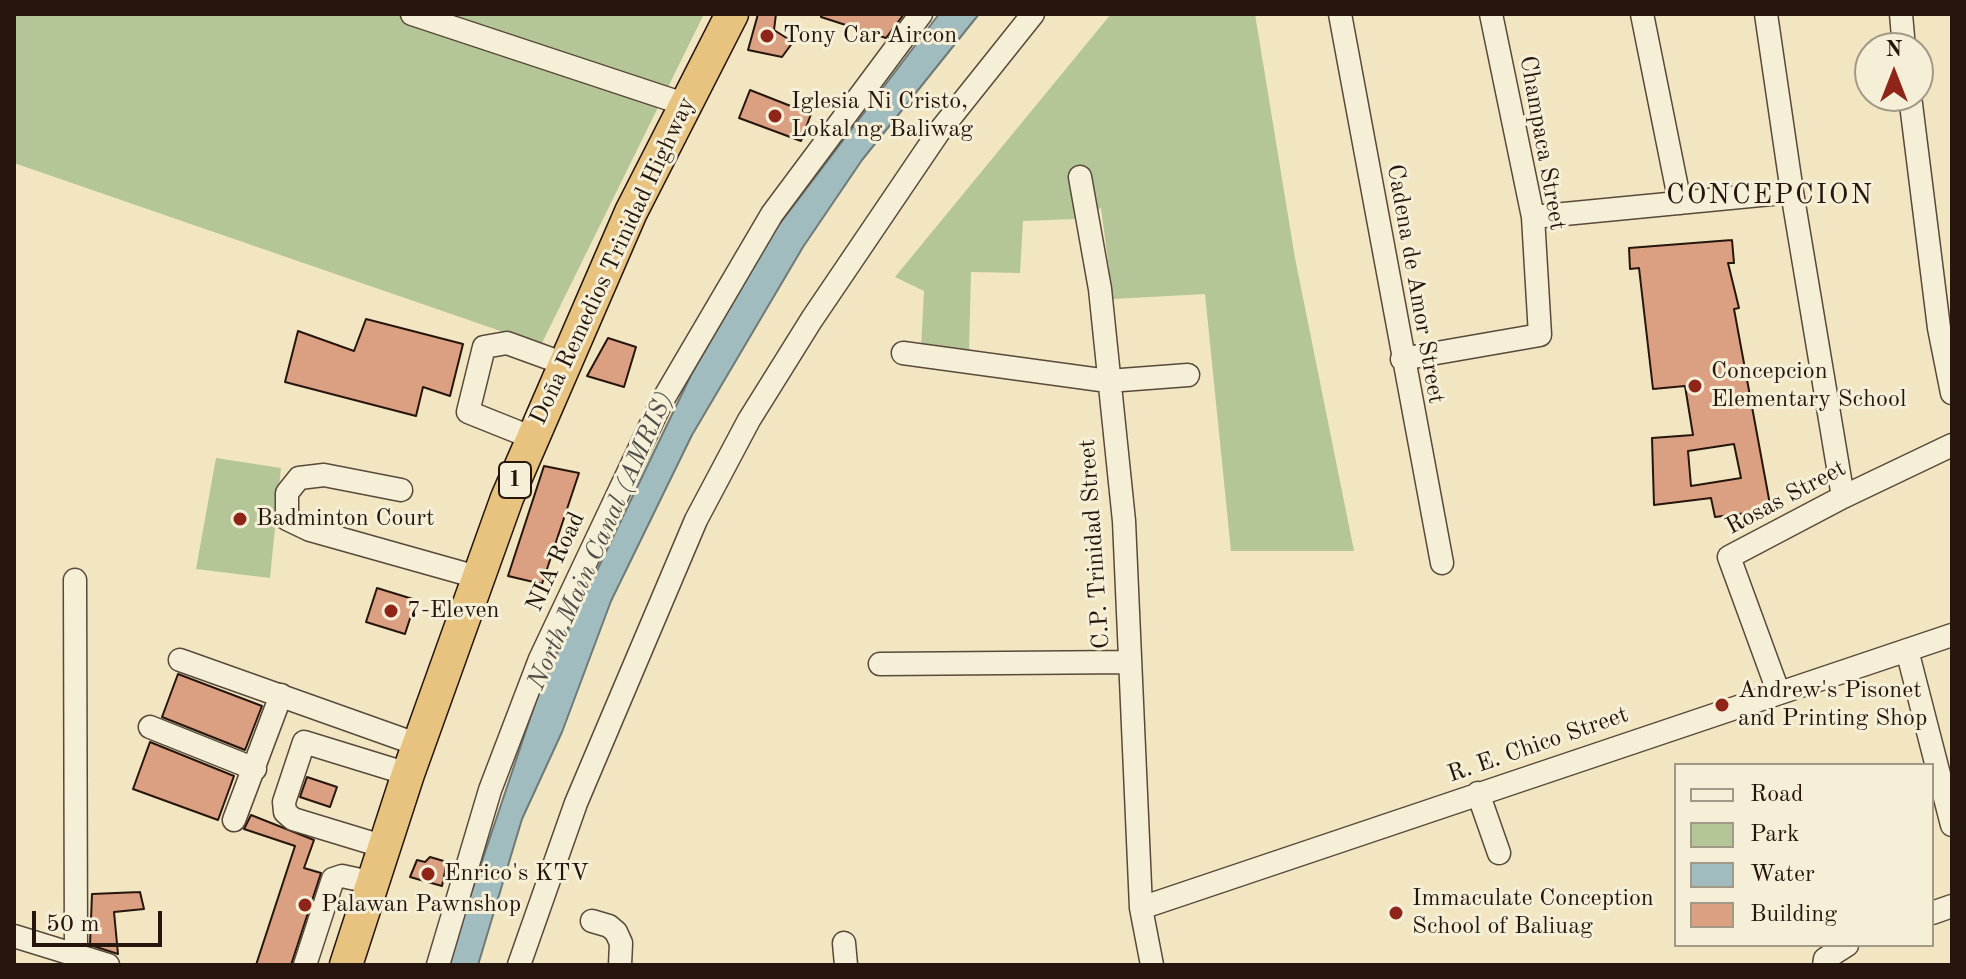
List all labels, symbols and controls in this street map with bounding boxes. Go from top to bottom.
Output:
place label: Tony Car Aircon [783,22,957,50]
marker: Tony Car Aircon [758,27,776,45]
north arrow [1854,32,1934,112]
text: N [1886,39,1902,61]
street label: Champaca Street [1512,53,1572,233]
place label: Iglesia Ni Cristo, Lokal ng Baliwag [791,88,973,144]
street label: Doña Remedios Trinidad Highway [524,92,702,430]
marker: Iglesia Ni Cristo, Lokal ng Baliwag [766,107,784,125]
street label: Cadena de Amor Street [1380,162,1450,406]
district label: CONCEPCION [1666,179,1874,213]
place label: Concepcion Elementary School [1711,358,1906,414]
marker: Concepcion Elementary School [1686,377,1704,395]
water label: North Main Canal (AMRIS) [521,387,681,695]
street label: C.P. Trinidad Street [1073,438,1117,650]
street label: Rosas Street [1721,454,1851,542]
road number: 1 [499,462,531,498]
place label: Badminton Court [256,505,434,533]
street label: NIA Road [520,508,592,616]
marker: Badminton Court [231,510,249,528]
place label: 7-Eleven [407,597,499,625]
marker: 7-Eleven [382,602,400,620]
place label: Andrew's Pisonet and Printing Shop [1738,677,1927,733]
marker: Andrew's Pisonet and Printing Shop [1713,696,1731,714]
street label: R. E. Chico Street [1444,701,1632,789]
legend [1674,763,1934,947]
text: Road [1750,783,1803,807]
text: Park [1750,823,1799,847]
place label: Enrico's KTV [444,860,589,888]
text: Water [1750,863,1815,887]
marker: Enrico's KTV [419,865,437,883]
place label: Immaculate Conception School of Baliuag [1412,885,1654,941]
place label: Palawan Pawnshop [321,891,521,919]
scale bar [36,895,166,945]
marker: Palawan Pawnshop [296,896,314,914]
text: Building [1750,903,1837,927]
marker: Immaculate Conception School of Baliuag [1387,904,1405,922]
text: 50 m [46,913,100,937]

